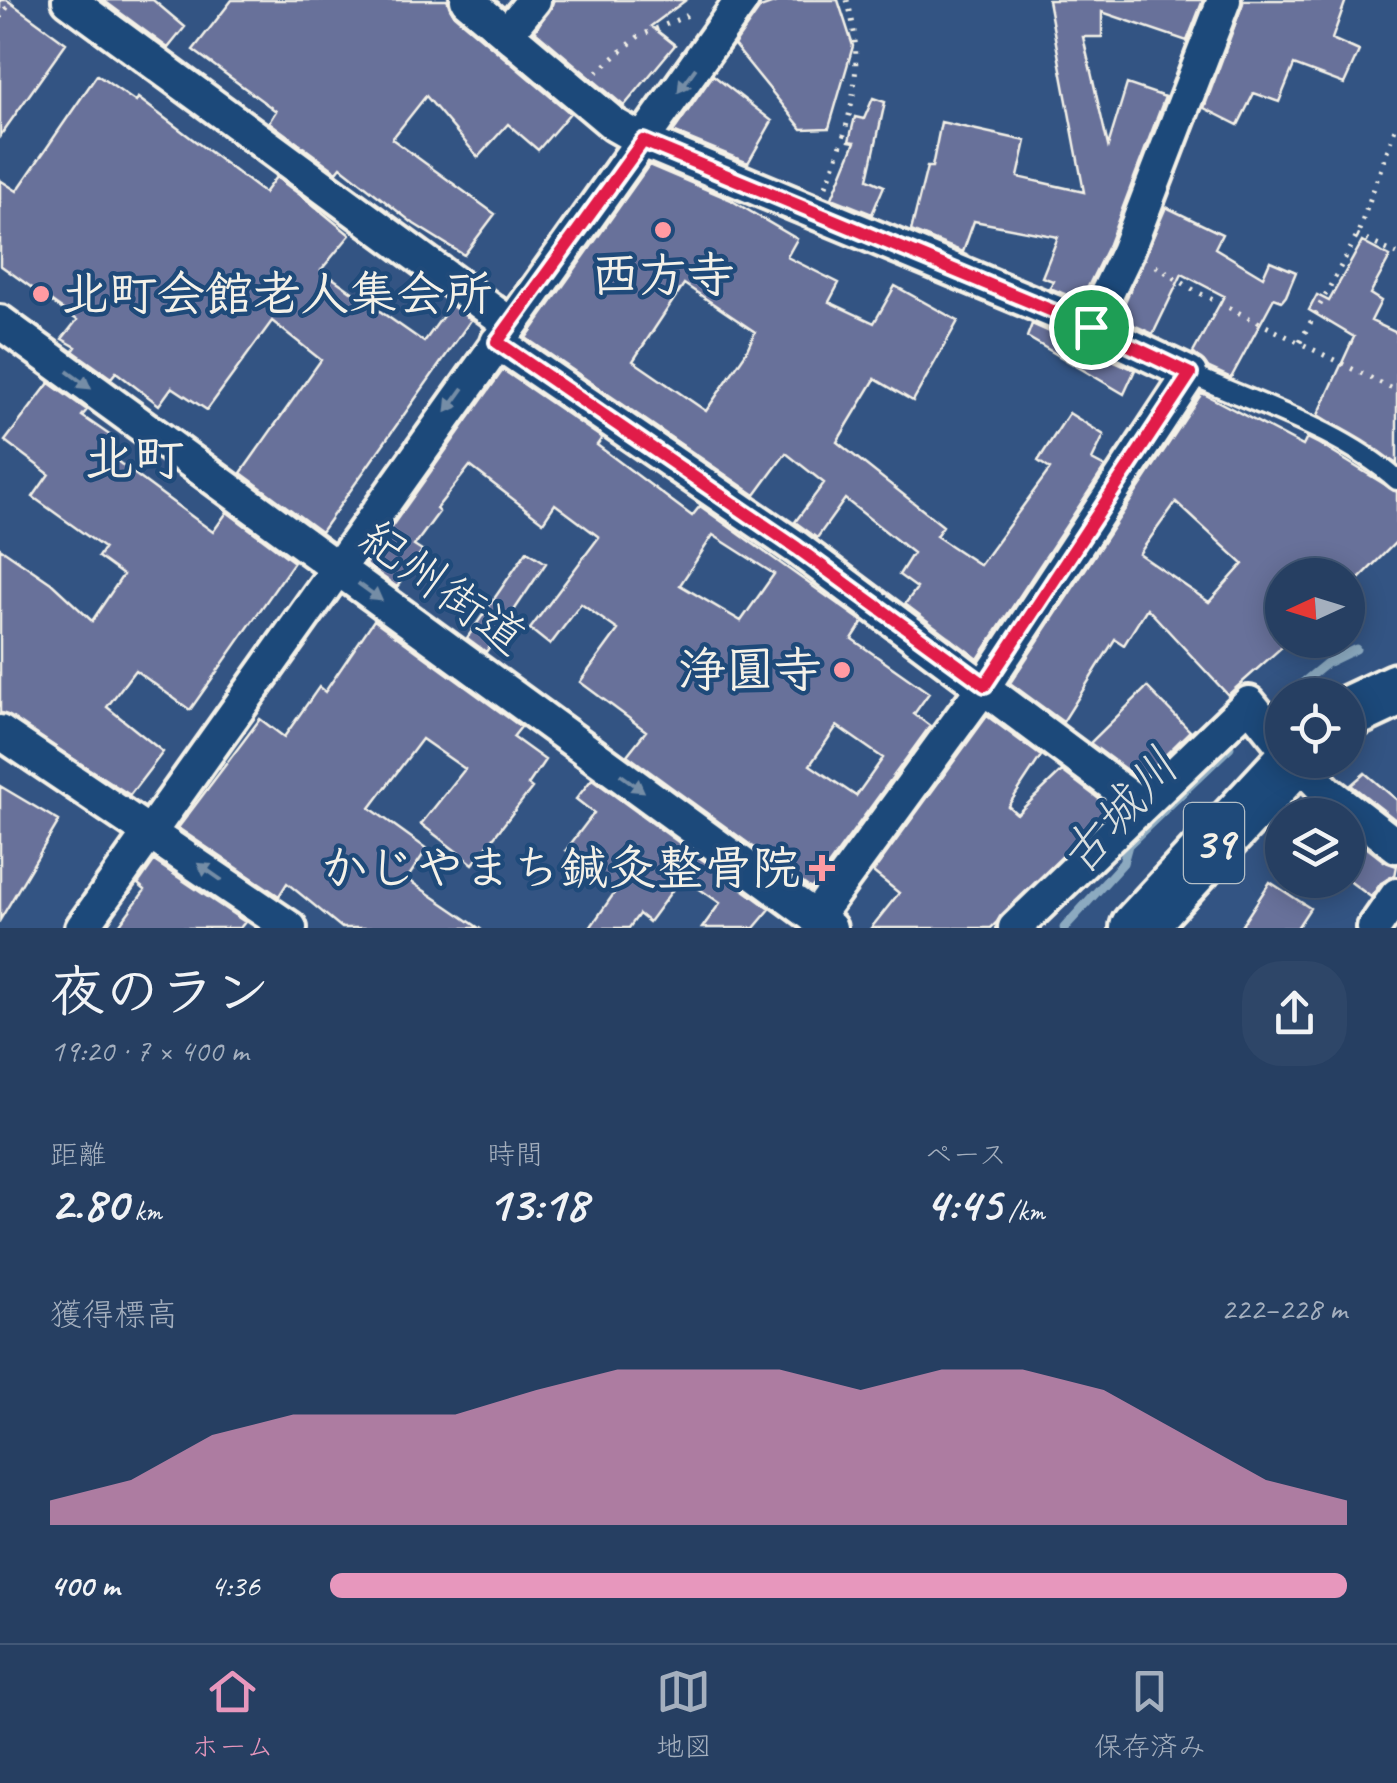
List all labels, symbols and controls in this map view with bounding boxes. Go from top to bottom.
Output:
one-way arrow [678,67,697,93]
marker: 西方寺 [652,219,674,241]
place label: 西方寺 [591,245,735,305]
place label: 北町会館老人集会所 [61,264,493,324]
marker: 北町会館老人集会所 [30,283,52,305]
pin [1049,285,1134,370]
icon: arrive [1064,300,1119,355]
one-way arrow [66,369,92,389]
one-way arrow [446,387,465,413]
district label: 北町 [84,427,184,490]
street label: 紀州街道 [348,506,538,668]
north arrow [1265,558,1365,658]
map controls [1265,558,1365,898]
one-way arrow [357,581,383,601]
place label: 浄圓寺 [678,640,822,700]
marker: 浄圓寺 [831,659,853,681]
button: locate [1265,678,1365,778]
water label: 古城川 [1045,735,1193,889]
one-way arrow [619,773,646,792]
button: layers [1265,798,1365,898]
road number: 39 [1184,803,1244,883]
place label: かじやまち鍼灸整骨院 [320,838,800,898]
marker: かじやまち鍼灸整骨院 [809,855,835,881]
one-way arrow [197,863,223,882]
text: 夜のラン [50,957,270,1027]
button: share [1242,961,1347,1066]
text: 19:20 · 7 × 400 m [50,1030,248,1071]
text: 距離 [50,1137,106,1172]
text: 時間 [487,1137,543,1172]
text: ペース [925,1137,1007,1172]
text: 2.80 [50,1172,127,1235]
text: 13:18 [487,1172,587,1235]
text: 4:45 [925,1172,1001,1235]
text: km [127,1193,162,1228]
text: /km [1001,1193,1045,1228]
text: 222–228 m [1221,1288,1347,1329]
text: 獲得標高 [50,1294,178,1335]
text: 400 m [50,1565,119,1606]
text: 4:36 [210,1565,260,1606]
tab: ホーム [191,1664,274,1764]
tab: 地図 [656,1664,712,1764]
tab: 保存済み [1094,1664,1206,1764]

